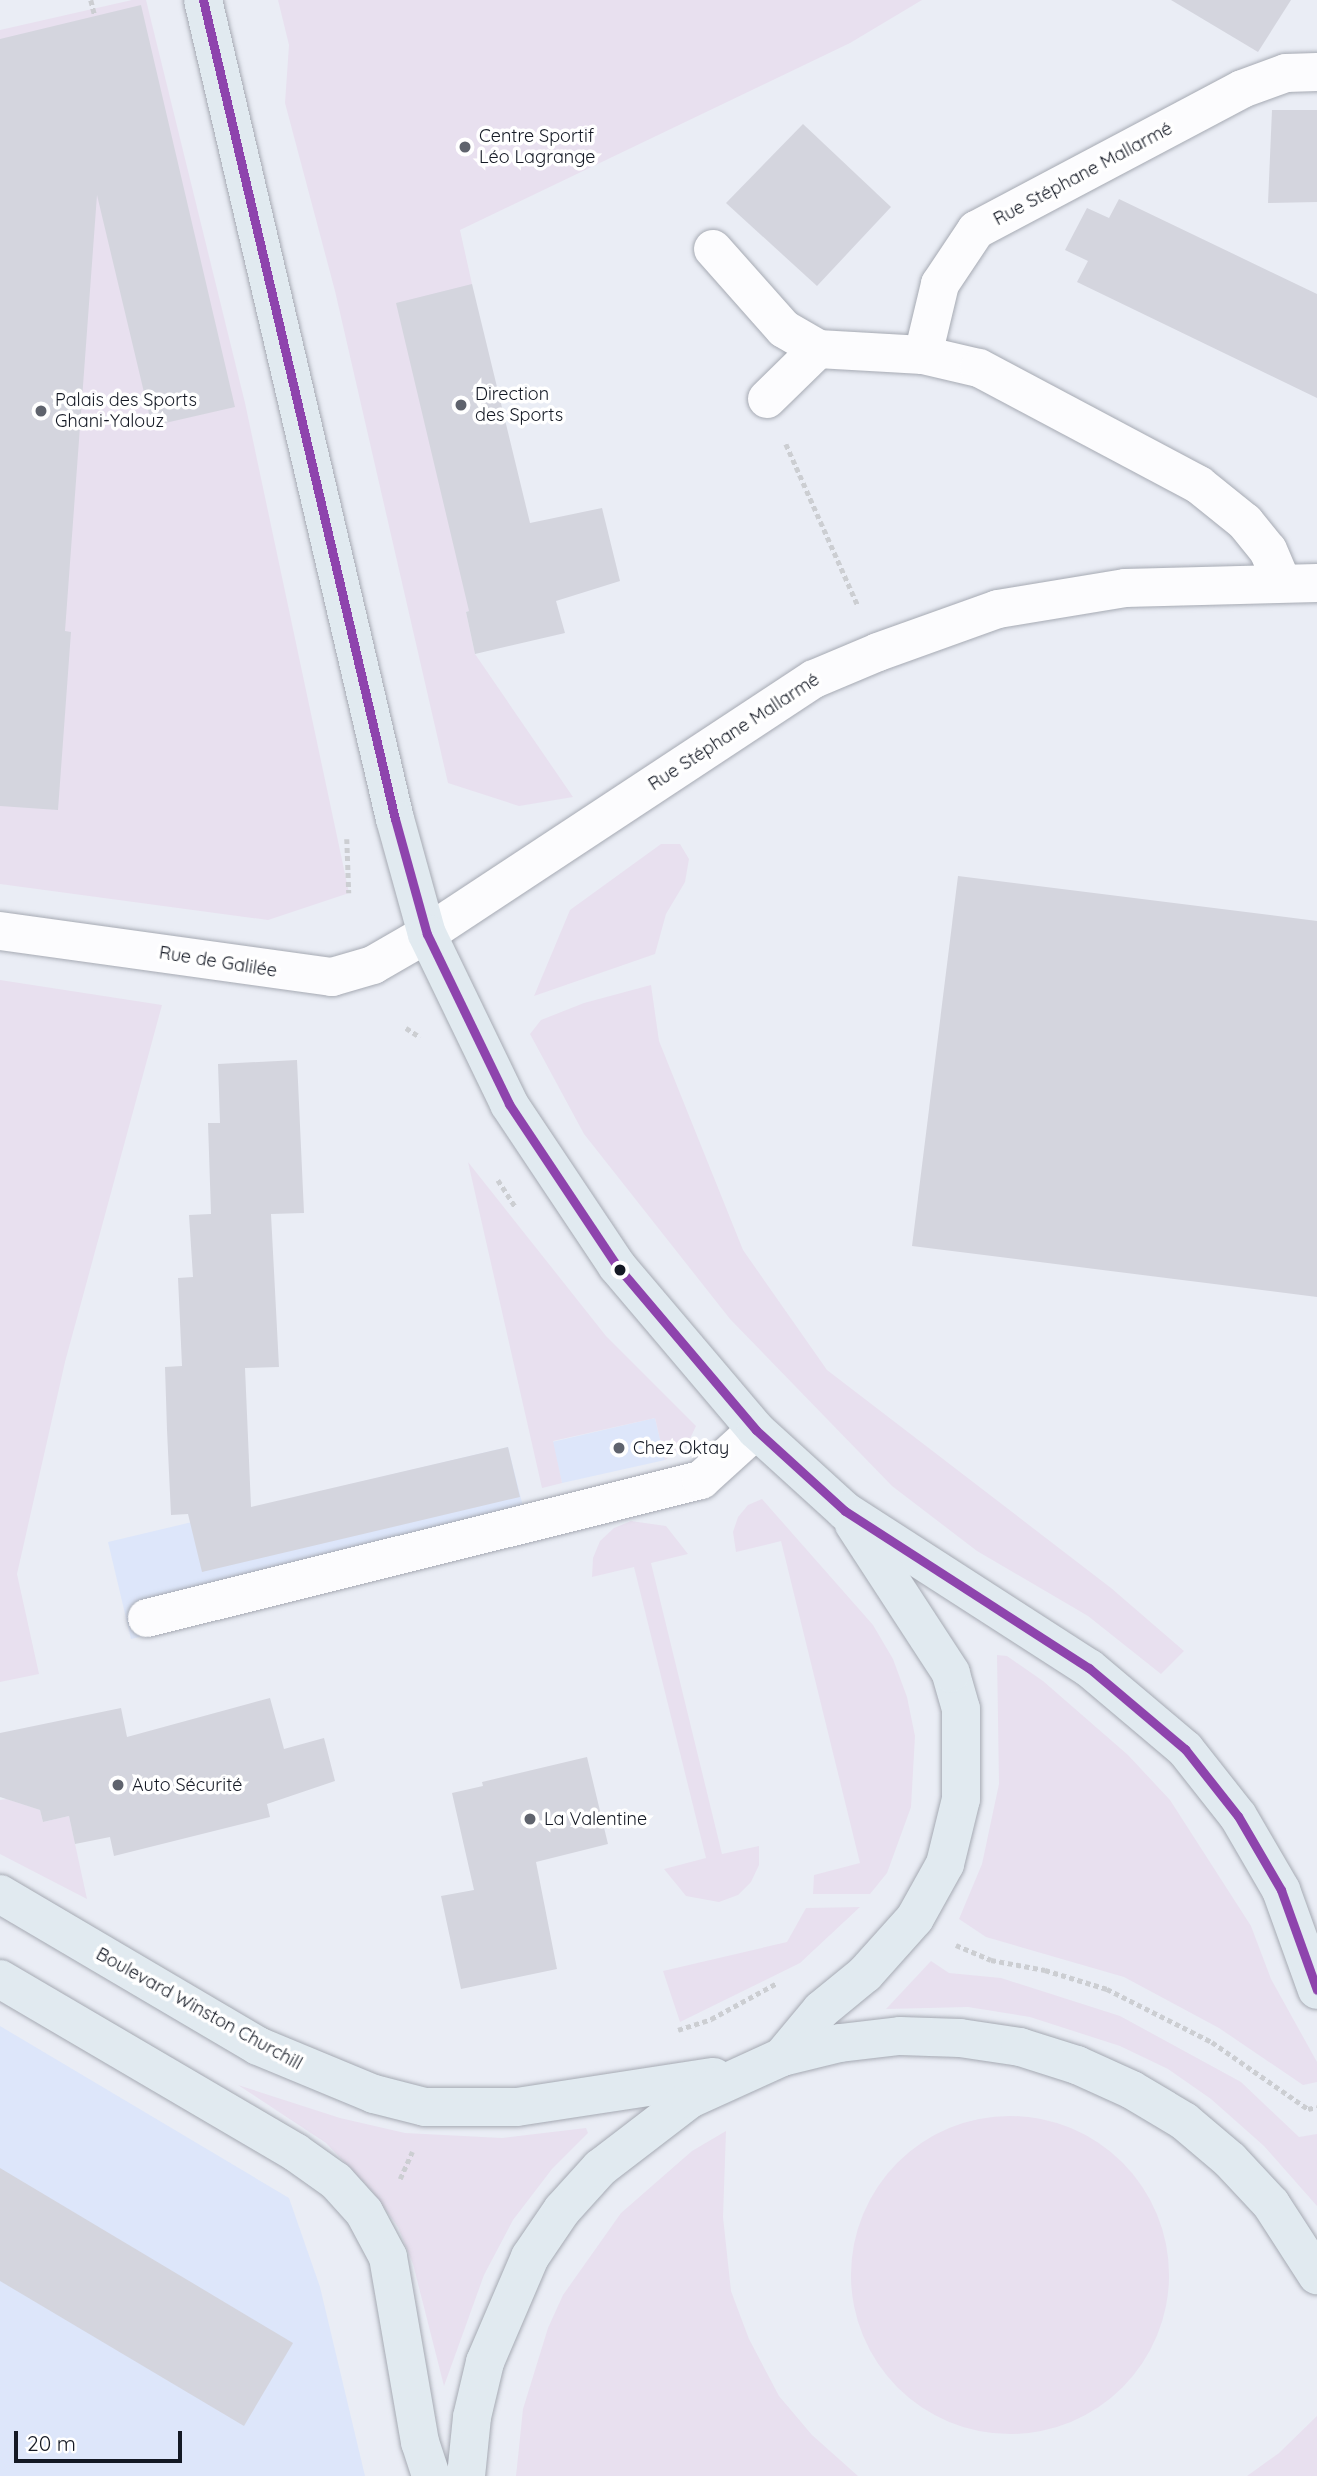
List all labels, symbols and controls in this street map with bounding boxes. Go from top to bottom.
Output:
street label: Rue Stéphane Mallarmé [990,118,1176,230]
place label: Centre Sportif Léo Lagrange [479,126,595,168]
marker: Centre Sportif Léo Lagrange [457,139,473,155]
place label: Direction des Sports [475,384,563,426]
place label: Palais des Sports Ghani-Yalouz [55,390,197,432]
marker: Direction des Sports [453,397,469,413]
marker: Palais des Sports Ghani-Yalouz [33,403,49,419]
street label: Rue Stéphane Mallarmé [644,669,824,795]
street label: Rue de Galilée [157,942,279,982]
unlabelled marker [613,1263,627,1277]
place label: Chez Oktay [633,1437,729,1459]
marker: Chez Oktay [611,1440,627,1456]
place label: Auto Sécurité [132,1774,242,1796]
marker: Auto Sécurité [110,1777,126,1793]
place label: La Valentine [544,1808,647,1830]
marker: La Valentine [522,1811,538,1827]
street label: Boulevard Winston Churchill [92,1943,306,2075]
scale bar [18,2416,186,2460]
text: 20 m [27,2430,76,2456]

